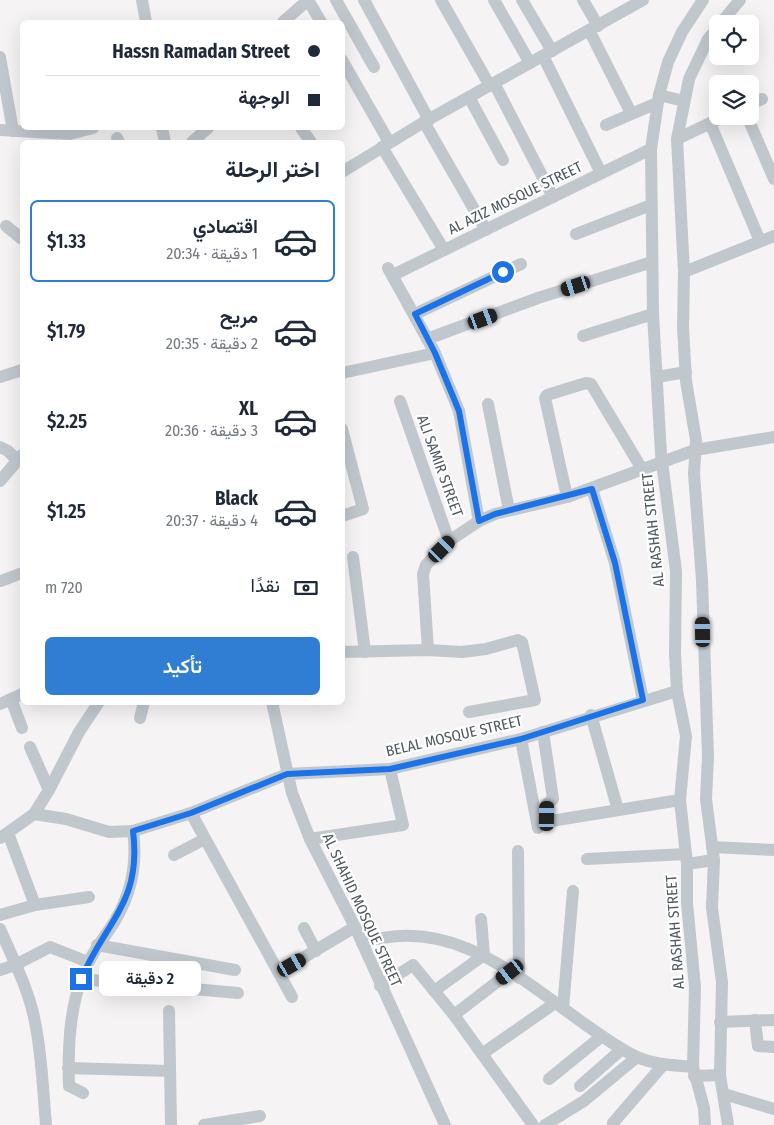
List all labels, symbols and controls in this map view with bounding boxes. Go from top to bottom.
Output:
map controls [709,15,759,125]
button: locate [709,15,759,65]
text: Hassn Ramadan Street [112,40,290,63]
button: layers [709,75,759,125]
text: الوجهة [238,86,290,109]
text: اختر الرحلة [225,156,320,183]
street label: AL AZIZ MOSQUE STREET [445,158,585,238]
text: اقتصادي [193,215,258,238]
icon: car [273,219,318,264]
text: $1.33 [47,230,86,253]
text: 1 دقيقة · 20:34 [166,244,258,263]
route start [492,261,514,283]
car [559,274,592,298]
text: مريح [220,305,258,328]
car [466,307,499,331]
icon: car [273,309,318,354]
text: $1.79 [47,320,85,343]
text: 2 دقيقة · 20:35 [166,334,258,353]
text: XL [239,397,258,420]
icon: car [273,399,318,444]
text: $2.25 [47,410,87,433]
street label: ALI SAMIR STREET [413,413,467,519]
text: 3 دقيقة · 20:36 [165,421,258,440]
street label: AL RASHAH STREET [638,472,668,588]
text: Black [215,487,258,510]
icon: car [273,489,318,534]
text: $1.25 [47,500,86,523]
text: 4 دقيقة · 20:37 [166,511,258,530]
car [426,533,457,565]
text: نقدًا [251,574,280,597]
icon: cash [292,574,320,602]
text: 720 m [45,578,83,597]
car [695,617,710,647]
button: تأكيد [45,637,320,695]
street label: BELAL MOSQUE STREET [384,712,524,760]
car [539,801,554,831]
street label: AL SHAHID MOSQUE STREET [319,830,406,990]
street label: AL RASHAH STREET [662,874,688,990]
car [275,951,308,979]
car [493,957,526,987]
callout: 2 دقيقة [98,962,201,996]
route end [70,968,92,990]
text: 2 دقيقة [126,969,174,988]

